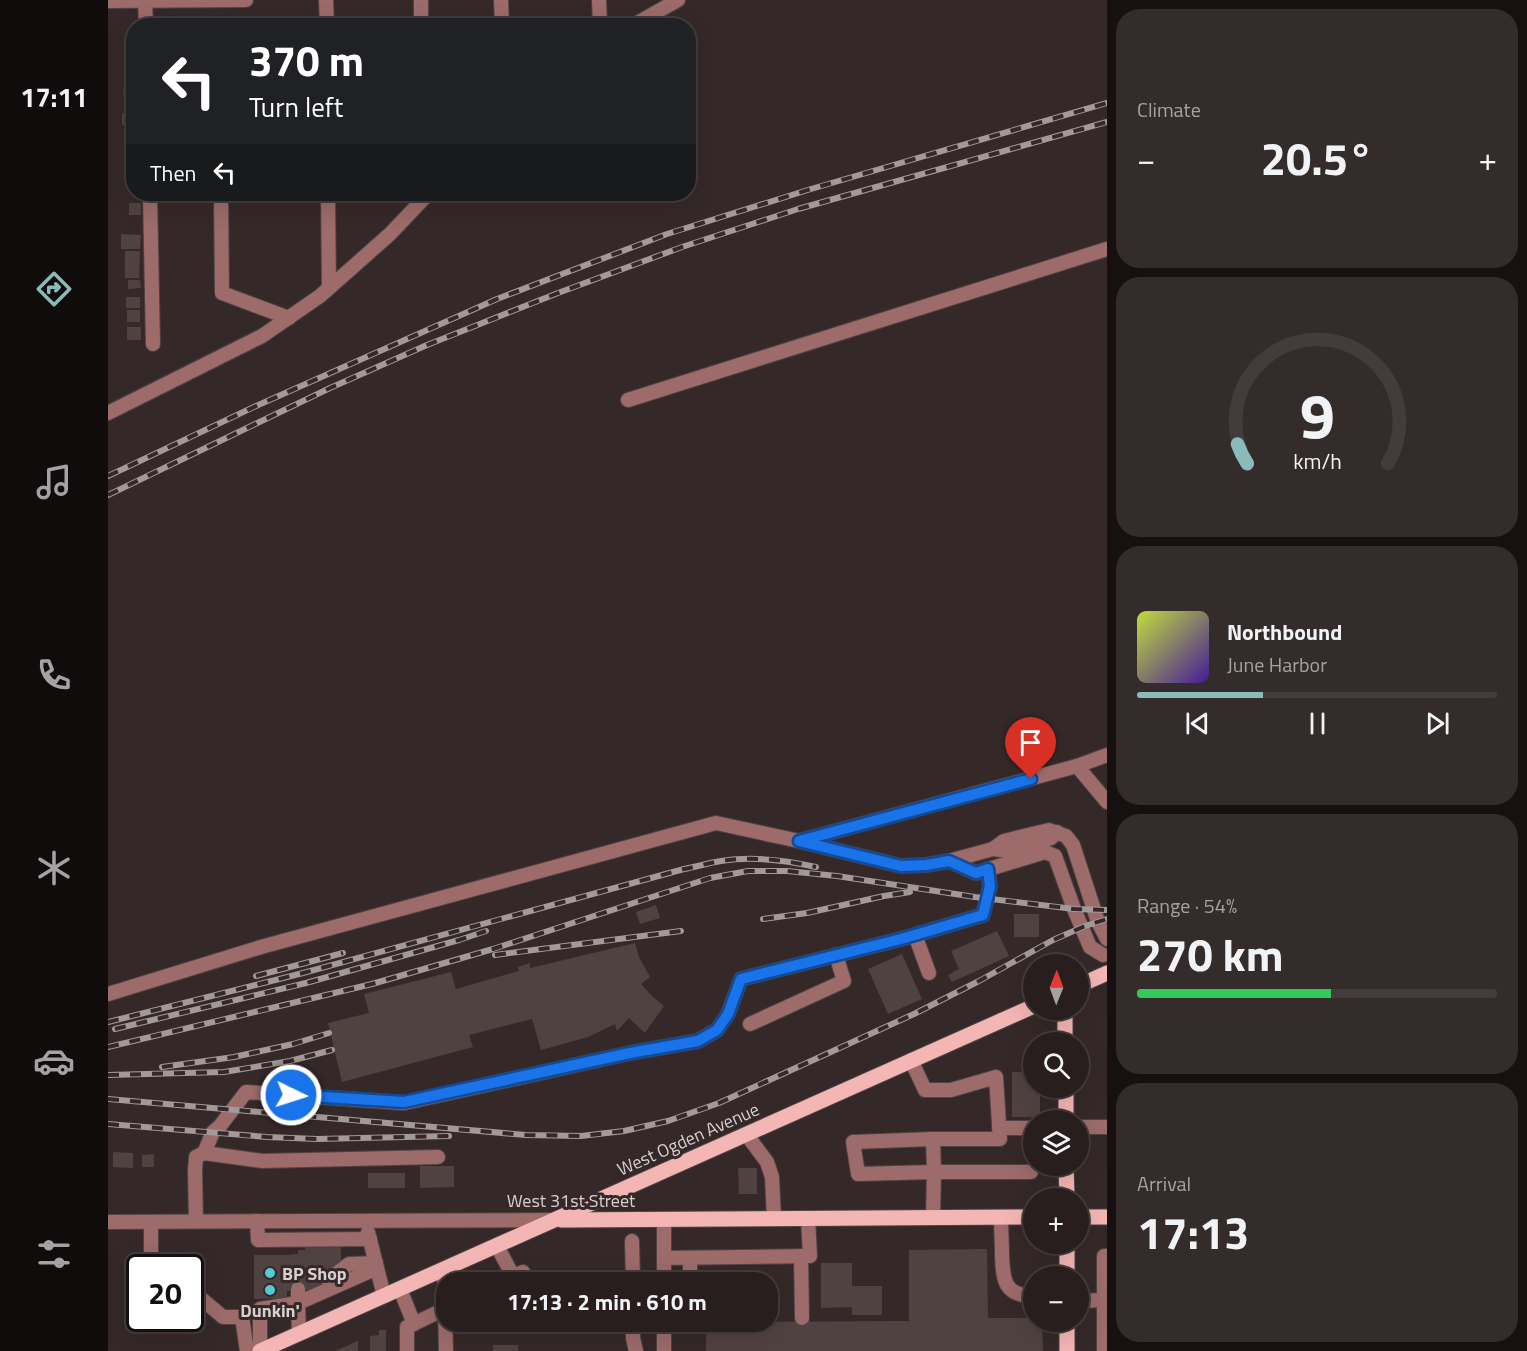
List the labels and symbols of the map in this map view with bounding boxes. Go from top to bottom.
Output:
pin [1005,717,1056,779]
north arrow [1023,954,1089,1020]
position arrow [259,1063,323,1127]
street label: West Ogden Avenue [613,1096,763,1182]
street label: West 31st Street [507,1187,636,1214]
speed limit sign: 20 [126,1254,204,1332]
place label: BP Shop [282,1260,347,1287]
marker: BP Shop [263,1266,277,1280]
marker: Dunkin' [263,1283,277,1297]
place label: Dunkin' [240,1297,300,1324]

